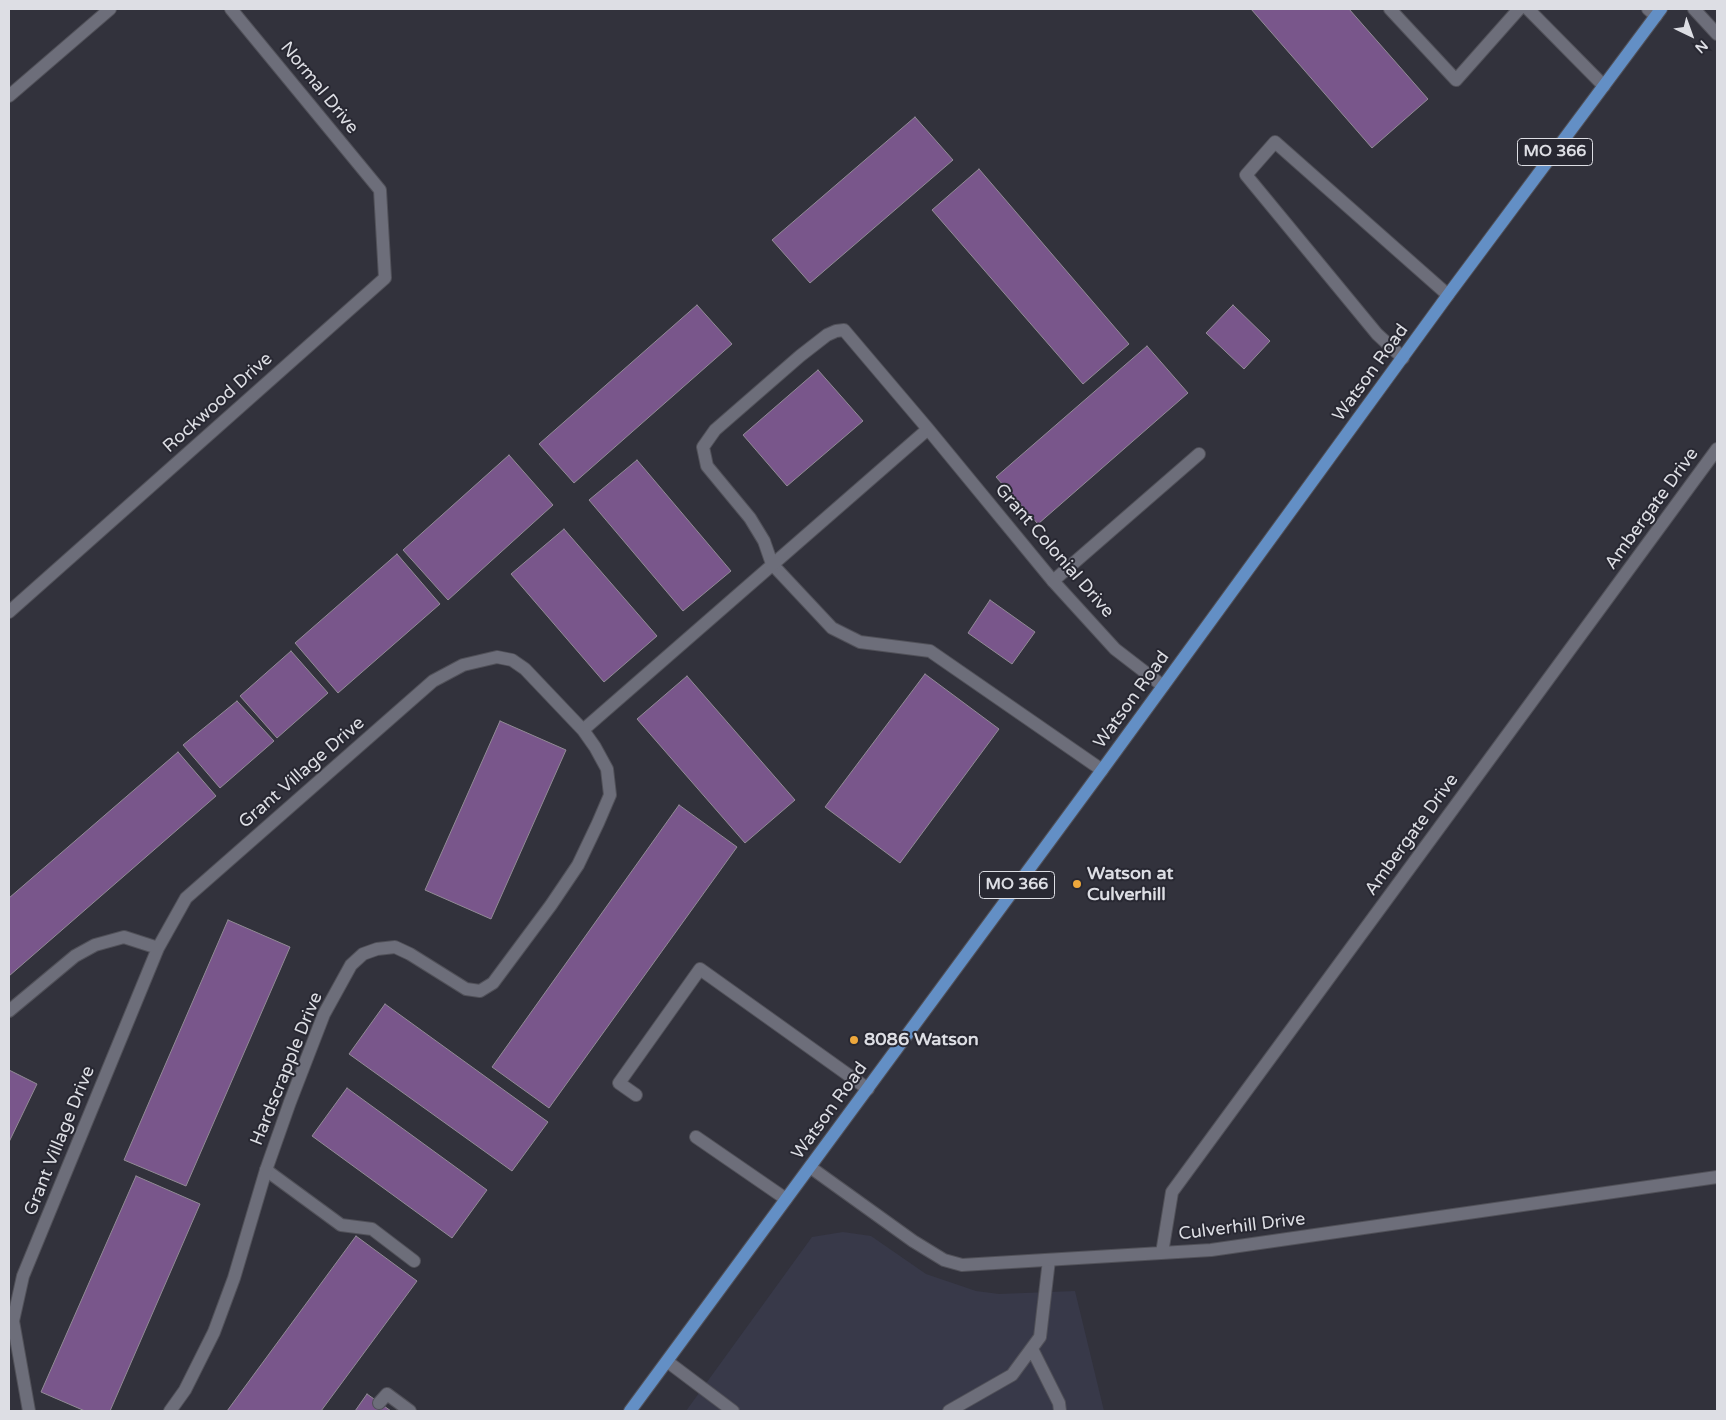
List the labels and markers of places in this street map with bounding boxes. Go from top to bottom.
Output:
place label: Watson at Culverhill [1087,863,1173,906]
marker: Watson at Culverhill [1071,878,1083,890]
place label: 8086 Watson [864,1029,979,1051]
marker: 8086 Watson [848,1034,860,1046]

